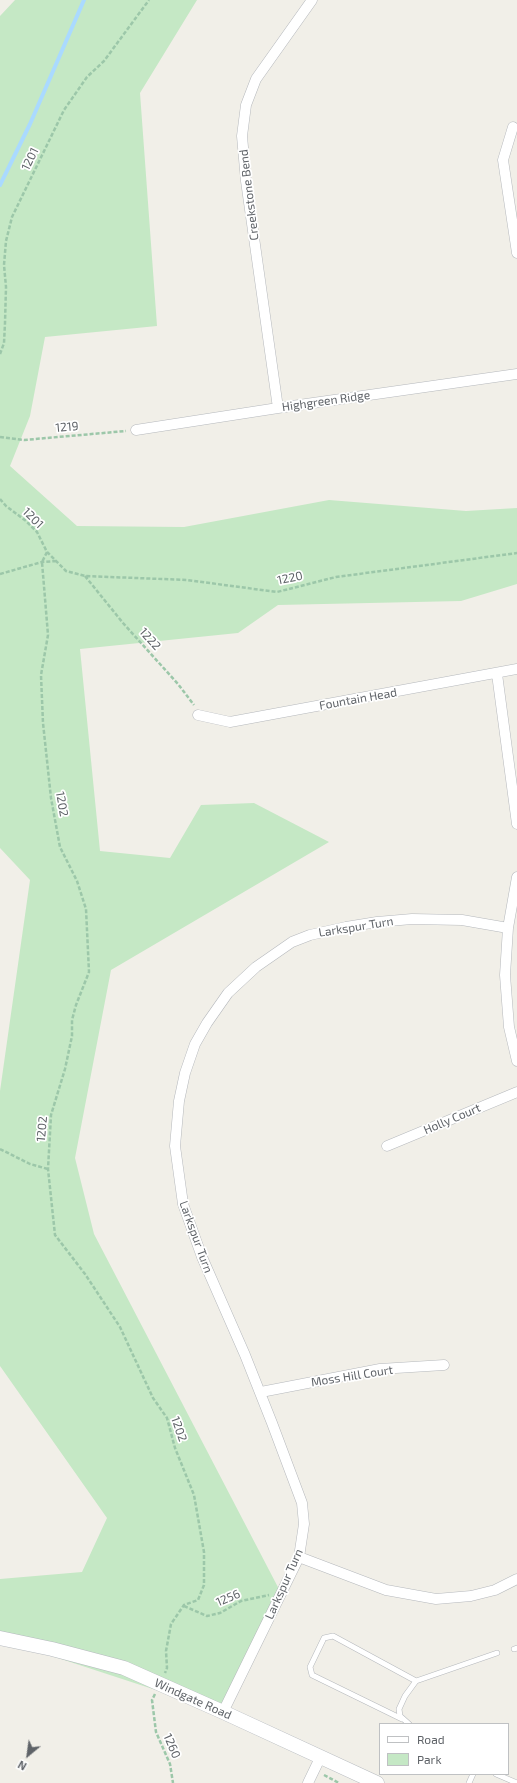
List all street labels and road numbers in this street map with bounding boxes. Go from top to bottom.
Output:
street label: 1201 [18,145,42,173]
street label: Creekstone Bend [236,149,262,241]
street label: Highgreen Ridge [281,388,371,414]
street label: 1219 [55,419,79,435]
street label: 1201 [20,505,46,531]
street label: 1220 [276,568,304,588]
street label: 1222 [136,625,164,653]
street label: Fountain Head [318,685,398,713]
street label: 1202 [53,790,71,818]
street label: Larkspur Turn [318,914,394,940]
street label: Holly Court [421,1101,483,1137]
street label: 1202 [34,1116,50,1142]
street label: Larkspur Turn [176,1199,216,1275]
street label: Moss Hill Court [310,1362,394,1390]
street label: 1202 [168,1415,190,1443]
street label: Larkspur Turn [262,1547,306,1621]
street label: 1256 [214,1587,242,1609]
street label: Windgate Road [152,1676,234,1722]
street label: 1260 [160,1731,184,1761]

